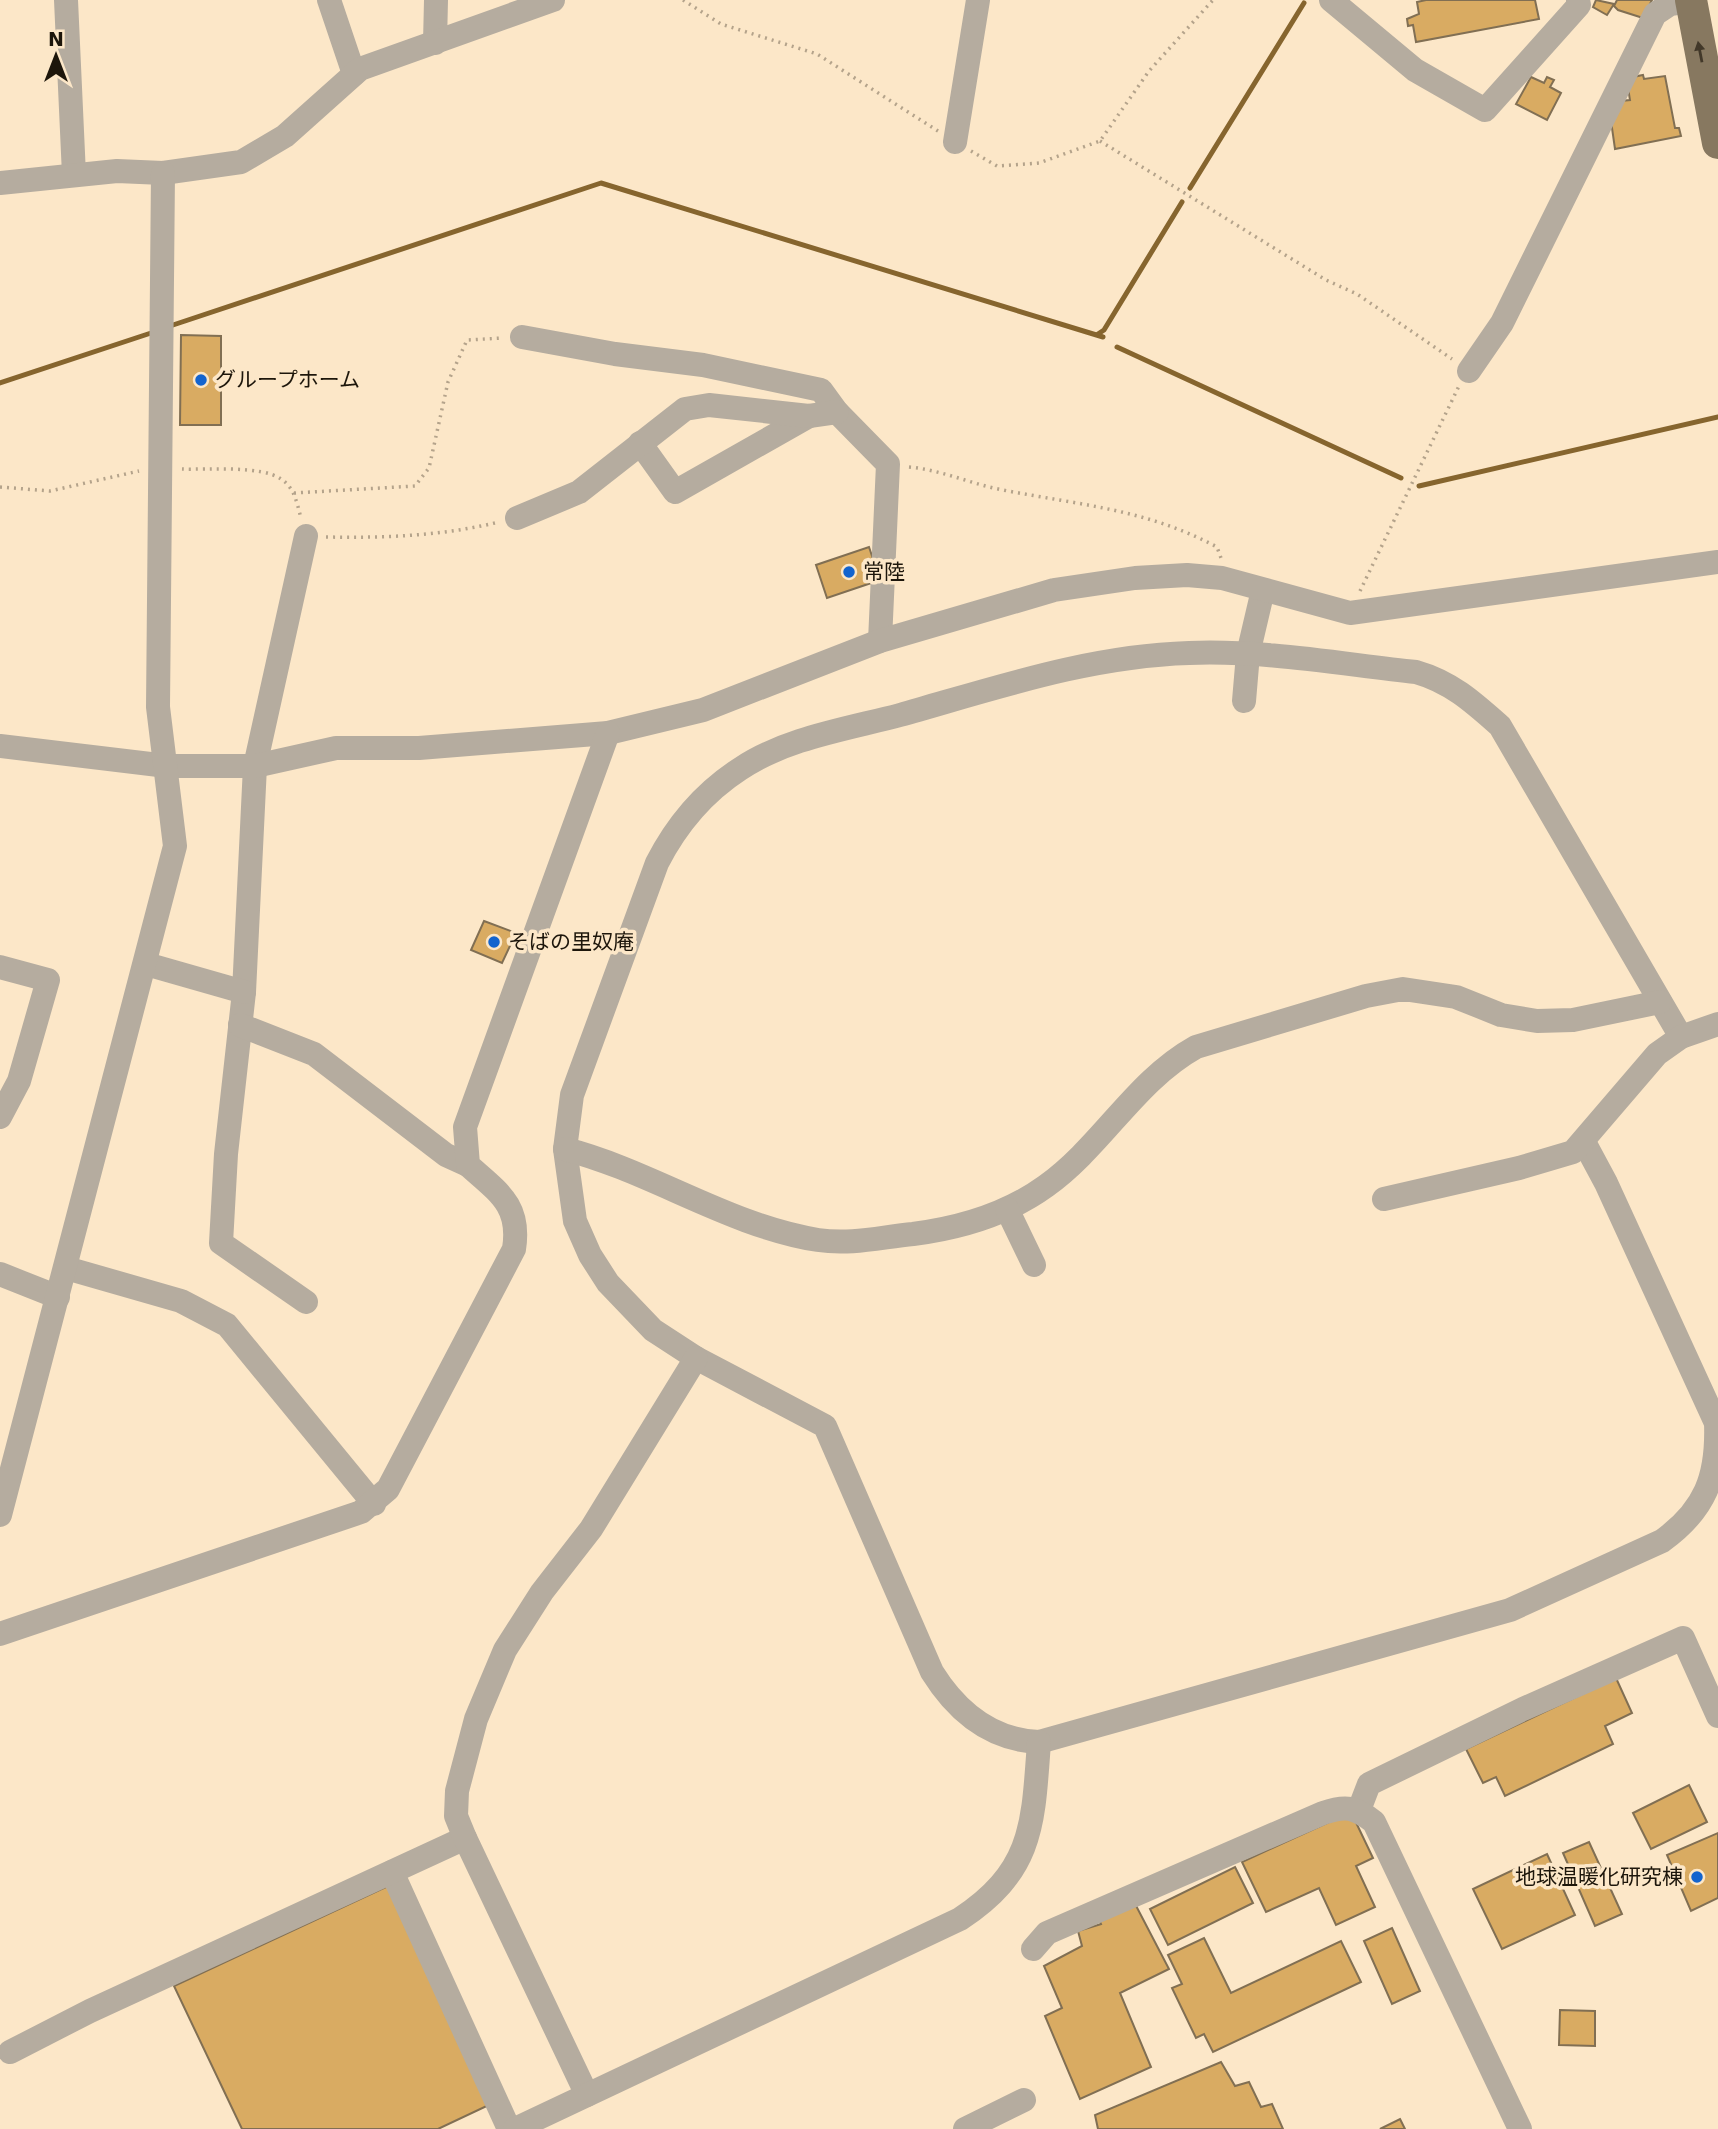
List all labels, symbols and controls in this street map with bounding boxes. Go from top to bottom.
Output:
north arrow [21,21,91,91]
text: N [48,28,64,50]
one-way arrow [1695,41,1706,63]
place label: グループホーム [215,368,360,392]
marker: グループホーム [193,372,209,388]
place label: 常陸 [863,560,905,584]
marker: 常陸 [841,564,857,580]
place label: そばの里奴庵 [508,930,634,954]
marker: そばの里奴庵 [486,934,502,950]
place label: 地球温暖化研究棟 [1515,1865,1683,1889]
marker: 地球温暖化研究棟 [1689,1869,1705,1885]

